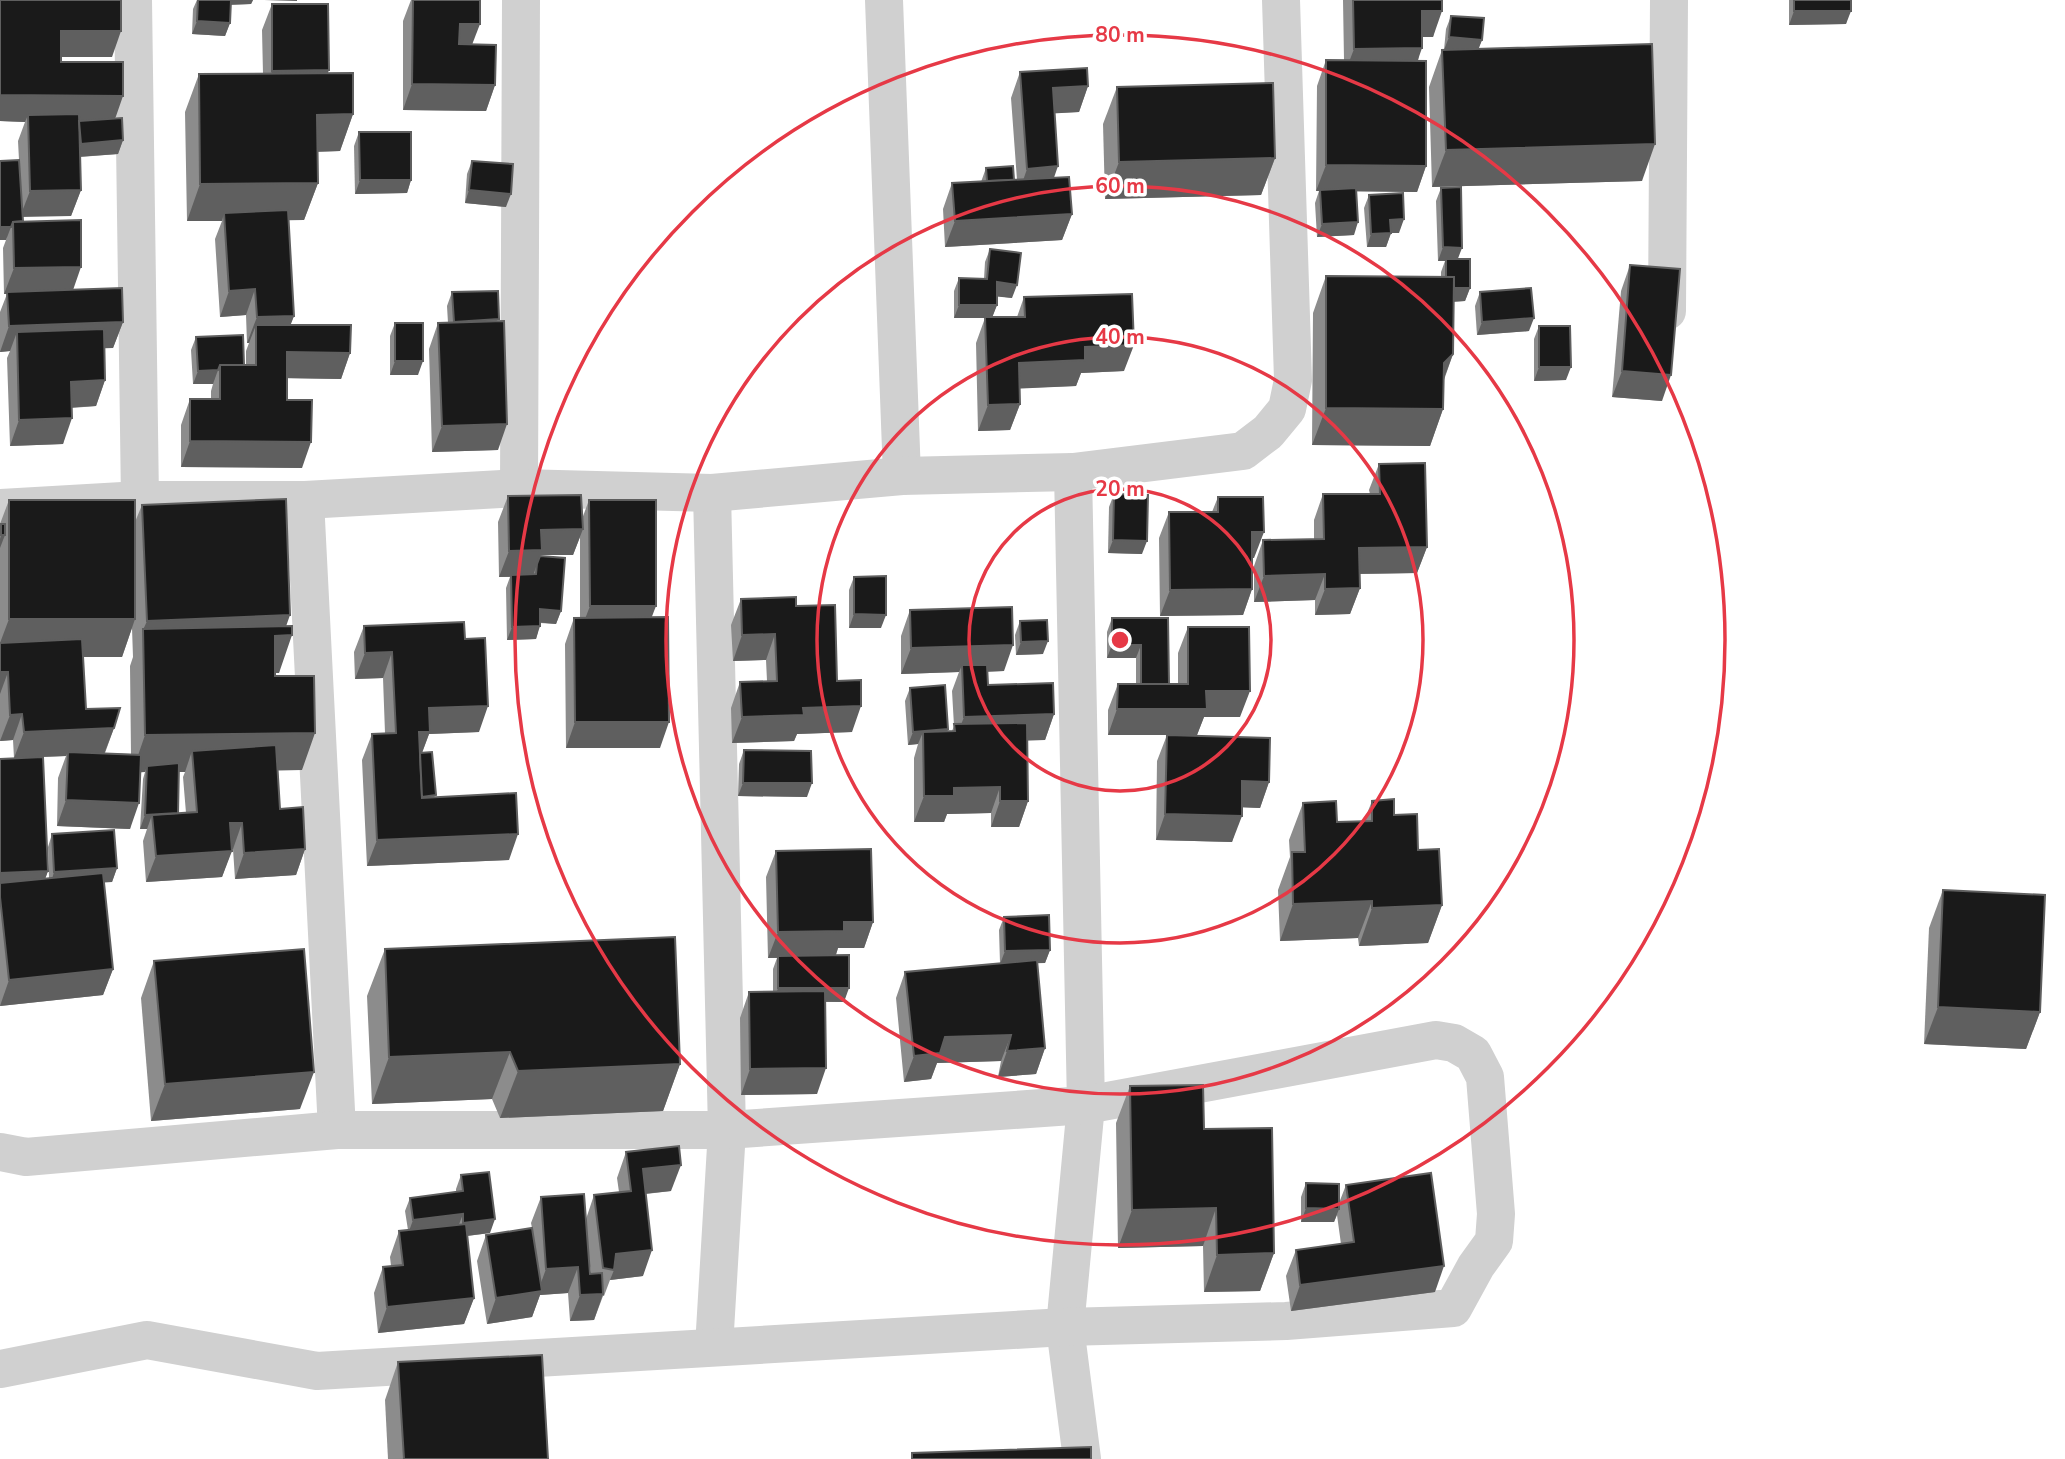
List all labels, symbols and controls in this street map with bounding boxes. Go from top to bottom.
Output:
text: 80 m [1095,21,1145,49]
text: 60 m [1095,172,1145,200]
text: 40 m [1095,323,1145,351]
text: 20 m [1095,475,1145,503]
centre of rings [1108,628,1132,652]

